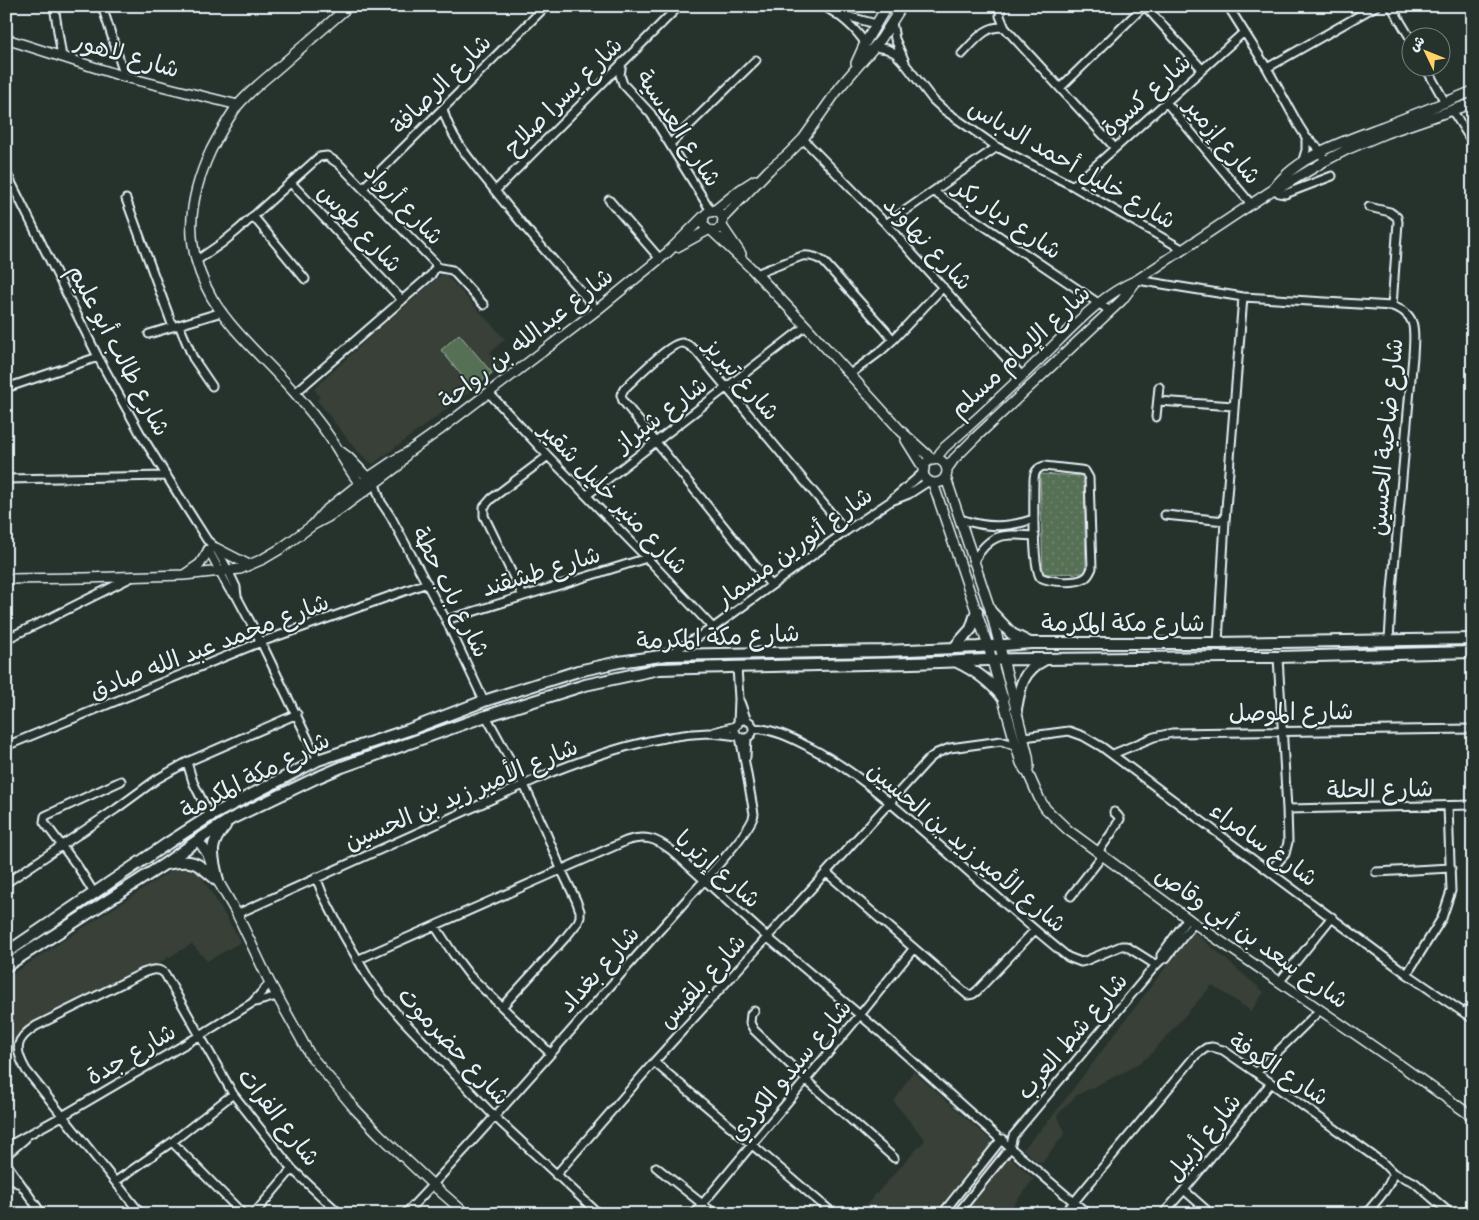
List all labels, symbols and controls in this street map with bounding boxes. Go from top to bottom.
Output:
street label: شارع لاهور [69,25,183,86]
street label: شارع الرصافة [384,27,499,142]
north arrow [1402,28,1452,78]
street label: شارع يسرا صلاح [497,30,630,163]
text: ش [1405,32,1428,55]
street label: شارع كسوة [1095,47,1199,145]
street label: شارع العدسية [628,64,728,193]
street label: شارع إزمير [1175,90,1268,192]
street label: شارع خليل أحمد الدباس [962,92,1181,237]
street label: شارع أرواد [356,157,450,253]
street label: شارع ديار بكر [946,171,1068,268]
street label: شارع طوس [310,177,409,280]
street label: شارع نهاوند [875,190,979,298]
street label: شارع طالب أبو عليم [58,259,177,442]
street label: شارع عبدالله بن رواحة [433,261,620,417]
street label: شارع الإمام مسلم [943,278,1099,426]
street label: شارع تبريز [695,330,786,428]
street label: شارع ضاحية الحسين [1362,337,1412,537]
street label: شارع شيراز [607,369,715,461]
street label: شارع منير خليل شقير [530,414,695,582]
street label: شارع أنورين مسمار [709,480,880,616]
street label: شارع باب حطة [403,522,497,663]
street label: شارع طشقند [478,539,605,605]
street label: شارع محمد عبد الله صادق [85,586,334,707]
street label: شارع مكة المكرمة [1041,608,1205,640]
street label: شارع مكة المكرمة [636,618,801,658]
street label: شارع الموصل [1228,696,1354,730]
street label: شارع مكة المكرمة [175,724,336,827]
street label: شارع الأمير زيد بن الحسين [339,729,583,859]
street label: شارع الأمير زيد بن الحسين [860,753,1074,941]
street label: شارع الحلة [1327,773,1433,807]
street label: شارع سامراء [1203,795,1324,895]
street label: شارع إرتريا [667,823,767,916]
street label: شارع سعد بن أبي وقاص [1146,859,1355,1020]
street label: شارع بغداد [552,919,647,1020]
street label: شارع بلقيس [652,927,754,1036]
street label: شارع شط العرب [1010,966,1136,1107]
street label: شارع حضرموت [390,980,517,1113]
street label: شارع سيدو الكردي [722,993,860,1148]
street label: شارع جدة [81,1016,182,1093]
street label: شارع الكوفة [1222,1026,1335,1114]
street label: شارع الفرات [230,1062,327,1173]
street label: شارع أربيل [1158,1087,1249,1188]

